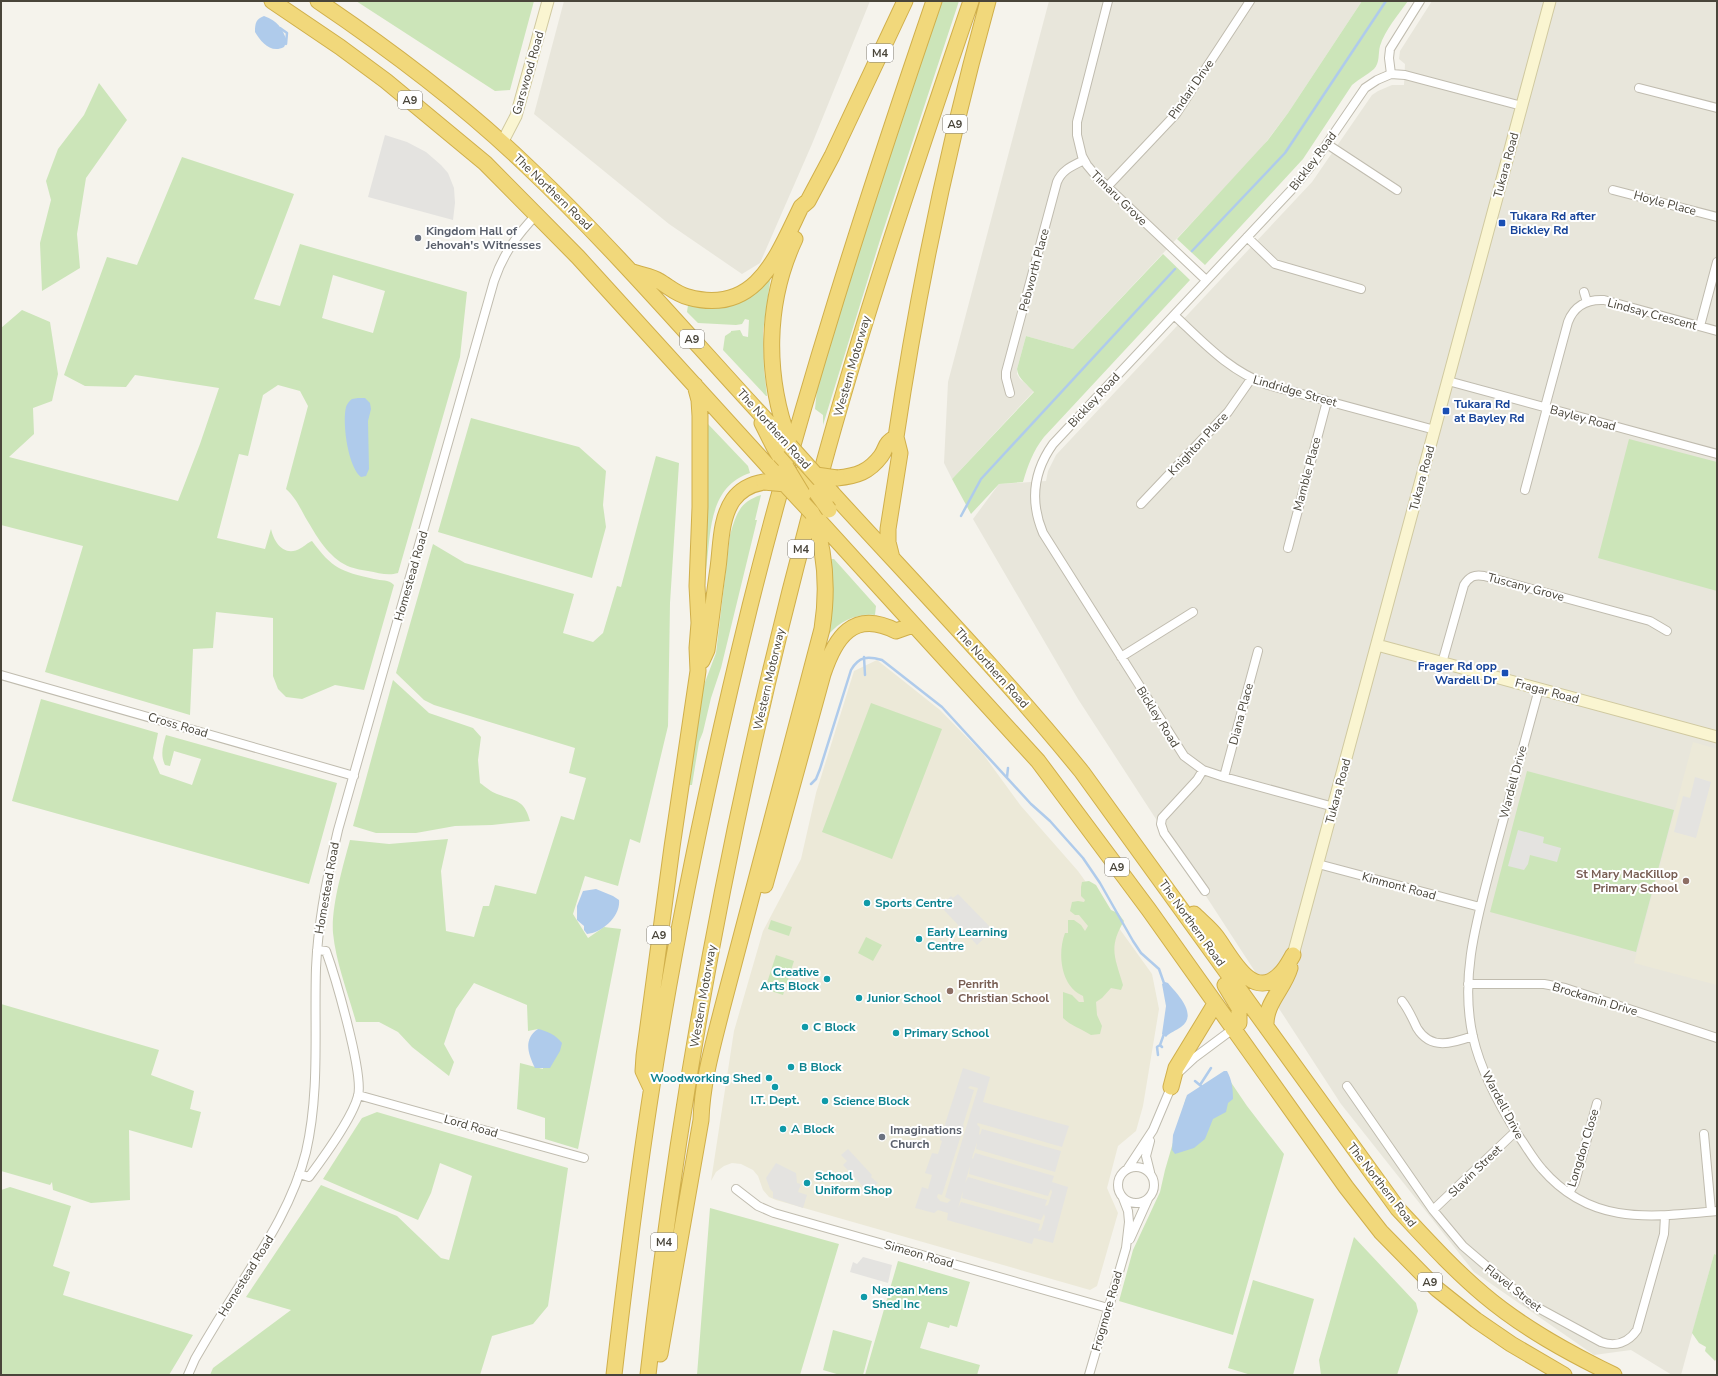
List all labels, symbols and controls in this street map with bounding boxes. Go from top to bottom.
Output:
street label: Garswood Road [508,29,548,117]
road number: M4 [867,44,893,62]
street label: Pindari Drive [1165,56,1217,122]
road number: A9 [398,91,422,109]
road number: A9 [943,115,967,133]
street label: Bickley Road [1286,128,1340,194]
street label: Tukara Road [1490,131,1522,199]
street label: The Northern Road [510,150,596,234]
street label: Timaru Grove [1087,167,1151,229]
street label: Hoyle Place [1632,187,1698,219]
place label: Tukara Rd after Bickley Rd [1510,208,1596,238]
marker: Tukara Rd after Bickley Rd [1497,218,1507,228]
place label: Kingdom Hall of Jehovah's Witnesses [425,223,541,253]
street label: Pebworth Place [1015,227,1053,313]
marker: Kingdom Hall of Jehovah's Witnesses [413,233,423,243]
street label: Lindsay Crescent [1606,294,1699,334]
street label: Western Motorway [830,313,874,418]
road number: A9 [680,330,704,348]
street label: Bickley Road [1064,369,1124,431]
street label: Lindridge Street [1251,371,1340,411]
street label: The Northern Road [734,385,814,473]
place label: Tukara Rd at Bayley Rd [1454,396,1525,426]
street label: Bayley Road [1548,402,1618,434]
marker: Tukara Rd at Bayley Rd [1441,406,1451,416]
street label: Knighton Place [1165,409,1231,479]
street label: Mamble Place [1289,435,1325,513]
street label: Tukara Road [1406,444,1438,512]
street label: Homestead Road [390,529,432,623]
road number: M4 [788,540,814,558]
street label: Tuscany Grove [1486,569,1566,605]
street label: The Northern Road [952,624,1032,712]
street label: Western Motorway [749,626,789,732]
place label: Frager Rd opp Wardell Dr [1418,658,1497,688]
marker: Frager Rd opp Wardell Dr [1500,668,1510,678]
street label: Fragar Road [1513,675,1581,707]
street label: Diana Place [1225,681,1257,747]
street label: Bickley Road [1133,683,1183,751]
street label: Cross Road [146,709,210,741]
street label: Wardell Drive [1496,744,1530,820]
street label: Tukara Road [1322,757,1354,825]
street label: Homestead Road [311,841,343,935]
road number: A9 [1105,858,1129,876]
place label: St Mary MacKillop Primary School [1576,866,1678,896]
street label: Kinmont Road [1360,868,1438,904]
marker: St Mary MacKillop Primary School [1681,876,1691,886]
street label: The Northern Road [1155,877,1229,969]
place label: Sports Centre [875,895,953,911]
marker: Sports Centre [862,898,872,908]
place label: Early Learning Centre [927,924,1007,954]
road number: A9 [647,926,671,944]
marker: Early Learning Centre [914,934,924,944]
street label: Western Motorway [686,943,720,1049]
place label: Creative Arts Block [760,964,820,994]
marker: Creative Arts Block [822,974,832,984]
place label: Penrith Christian School [958,976,1049,1006]
street label: Brockamin Drive [1550,978,1640,1020]
marker: Penrith Christian School [945,986,955,996]
place label: Junior School [866,990,941,1006]
marker: Junior School [854,993,864,1003]
place label: C Block [813,1019,856,1035]
marker: C Block [800,1022,810,1032]
place label: Primary School [904,1025,989,1041]
marker: Primary School [891,1028,901,1038]
place label: B Block [799,1059,842,1075]
marker: B Block [786,1062,796,1072]
street label: Wardell Drive [1478,1068,1528,1142]
place label: Woodworking Shed [650,1070,761,1086]
marker: Woodworking Shed [764,1073,774,1083]
marker: I.T. Dept. [770,1082,780,1092]
place label: I.T. Dept. [750,1092,800,1108]
place label: Science Block [833,1093,910,1109]
marker: Science Block [820,1096,830,1106]
street label: Longdon Close [1564,1107,1602,1189]
street label: Lord Road [442,1111,500,1141]
place label: A Block [791,1121,835,1137]
place label: Imaginations Church [890,1122,962,1152]
marker: A Block [778,1124,788,1134]
marker: Imaginations Church [877,1132,887,1142]
street label: The Northern Road [1344,1139,1420,1231]
street label: Slavin Street [1445,1141,1506,1201]
place label: School Uniform Shop [815,1168,892,1198]
marker: School Uniform Shop [802,1178,812,1188]
street label: Homestead Road [215,1232,277,1320]
road number: M4 [651,1233,677,1251]
street label: Simeon Road [883,1236,955,1272]
street label: Flavel Street [1481,1261,1545,1316]
street label: Frogmore Road [1088,1269,1126,1353]
road number: A9 [1418,1273,1442,1291]
place label: Nepean Mens Shed Inc [872,1282,948,1312]
marker: Nepean Mens Shed Inc [859,1292,869,1302]

